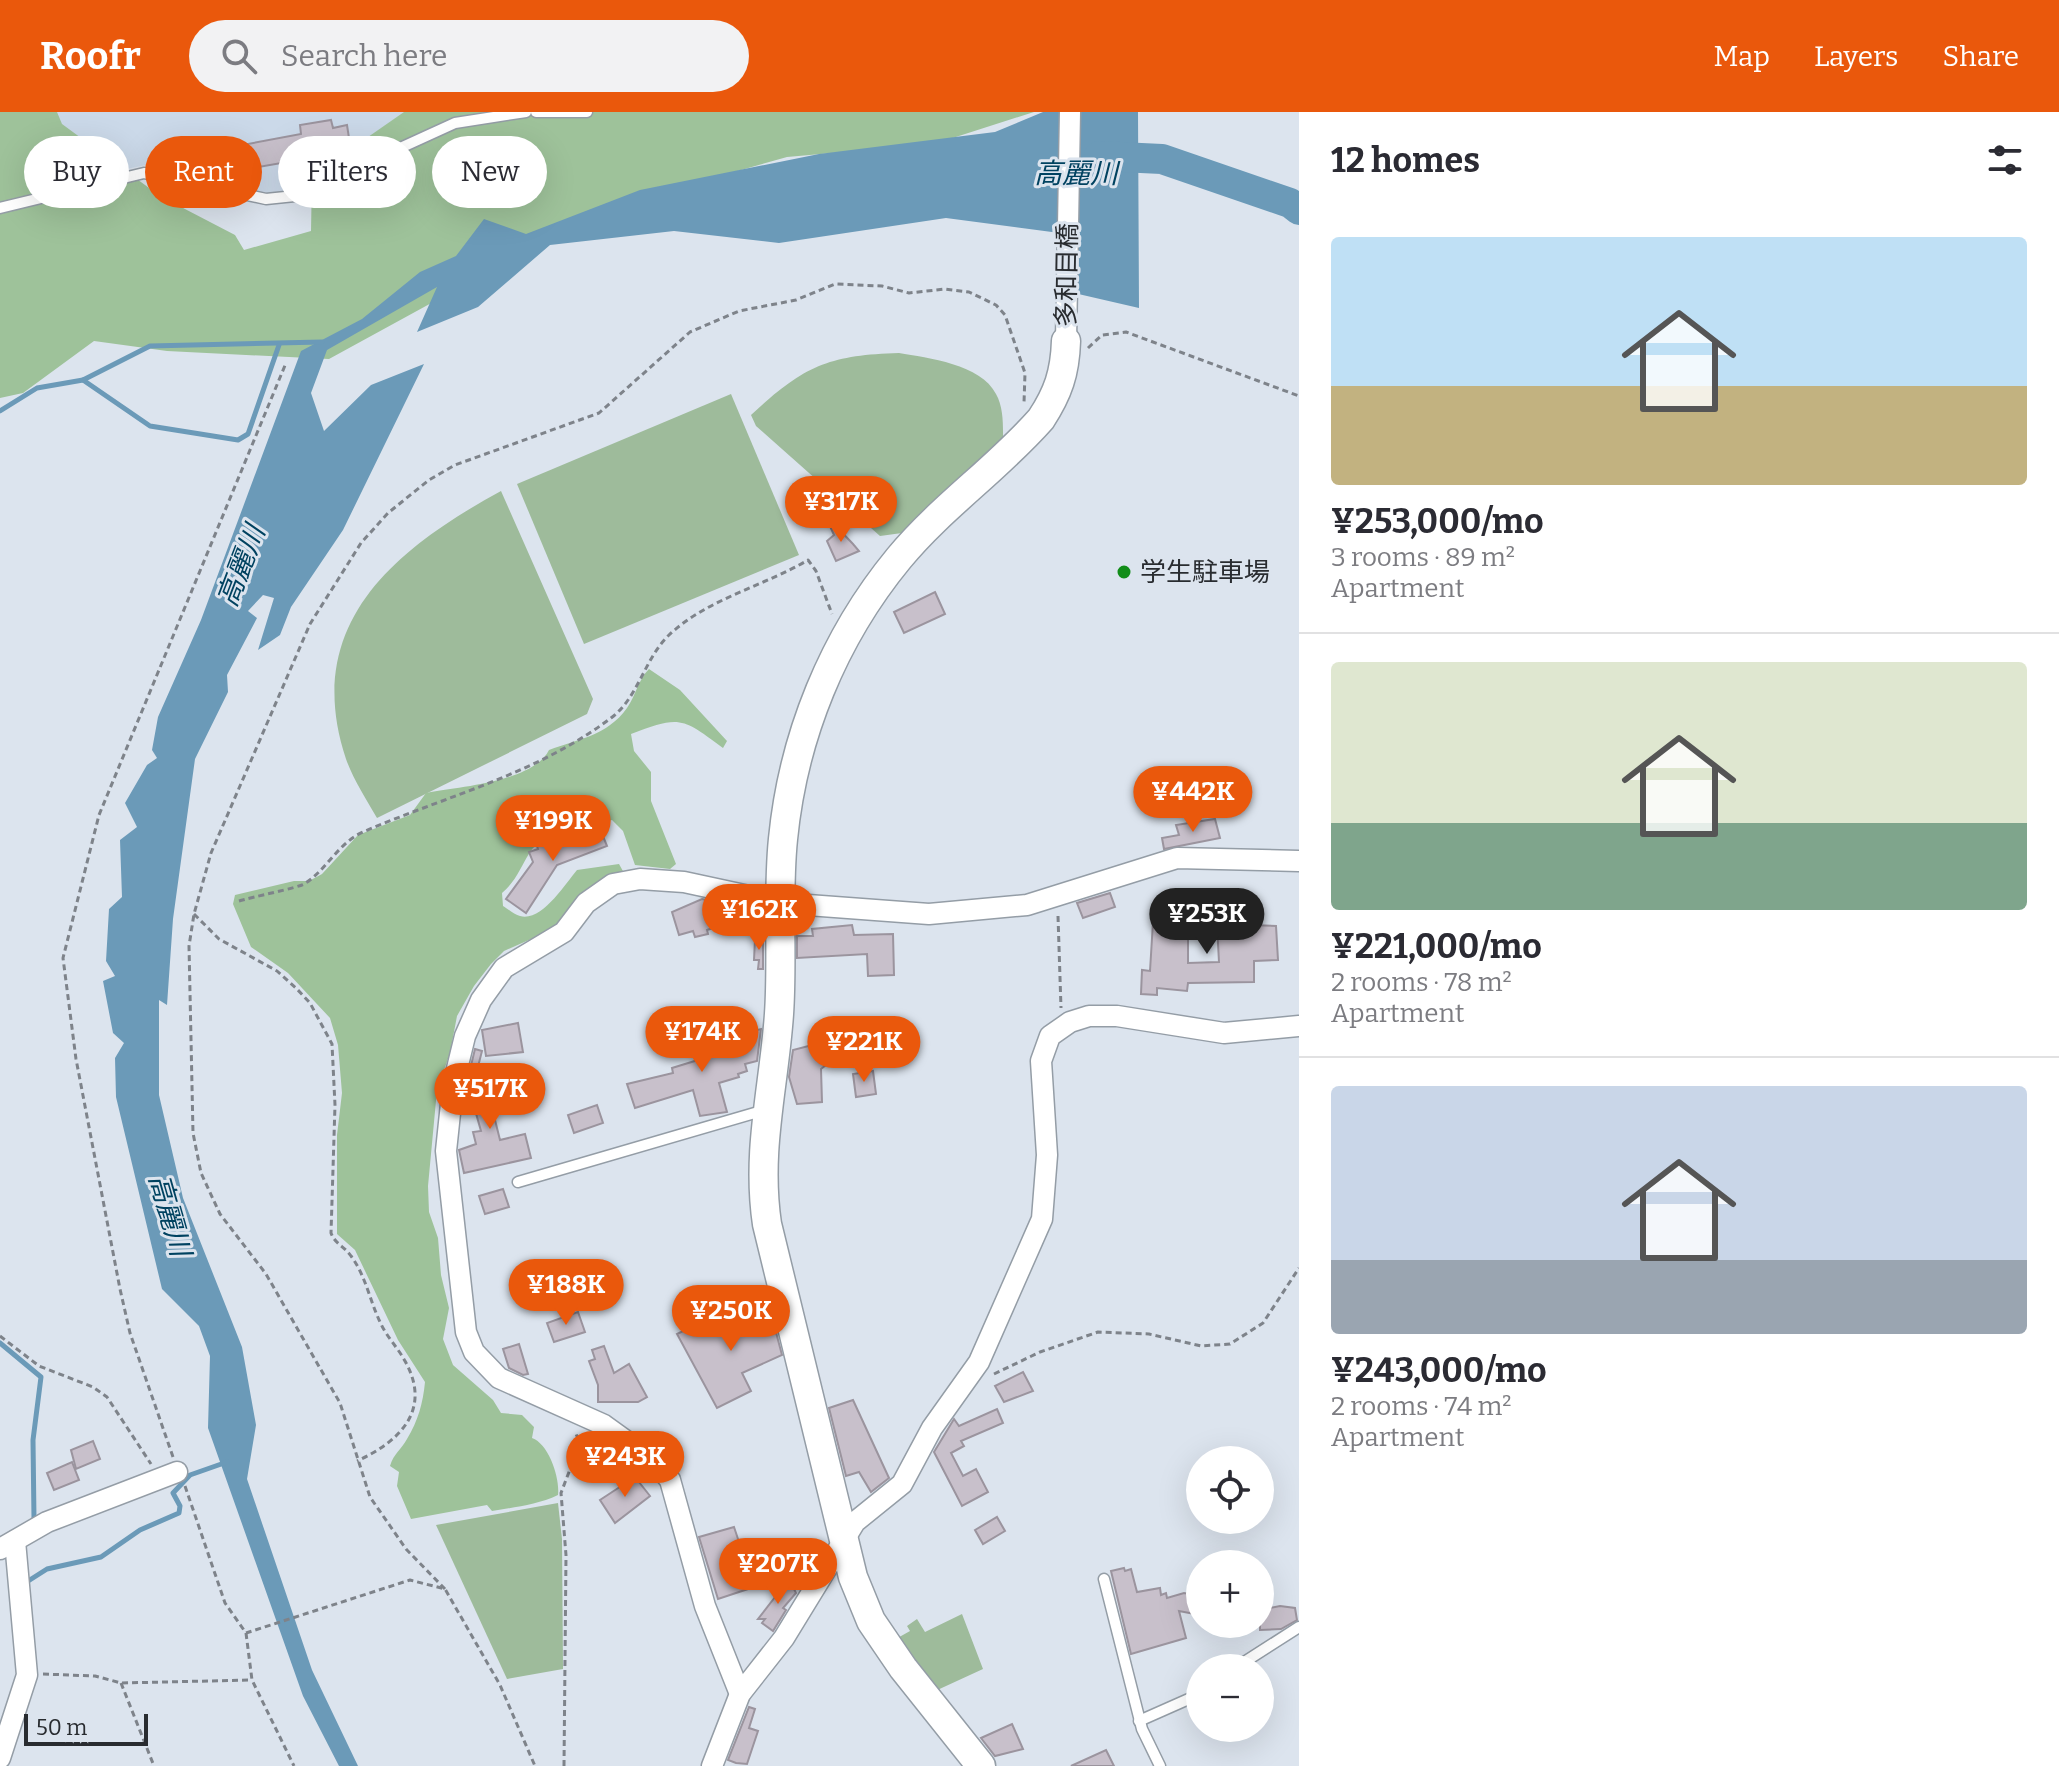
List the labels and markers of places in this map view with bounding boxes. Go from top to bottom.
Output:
pin: ¥317K [785,476,897,544]
place label: 学生駐車場 [1140,557,1270,588]
marker: 学生駐車場 [1115,563,1133,581]
pin: ¥442K [1137,766,1249,834]
pin: ¥199K [497,795,609,863]
pin: ¥162K [703,884,815,952]
pin: ¥253K [1151,888,1263,956]
pin: ¥174K [646,1006,758,1074]
pin: ¥221K [808,1016,920,1084]
pin: ¥517K [434,1063,546,1131]
pin: ¥188K [510,1259,622,1327]
pin: ¥250K [675,1285,787,1353]
pin: ¥243K [569,1431,681,1499]
pin: ¥207K [722,1538,834,1606]

